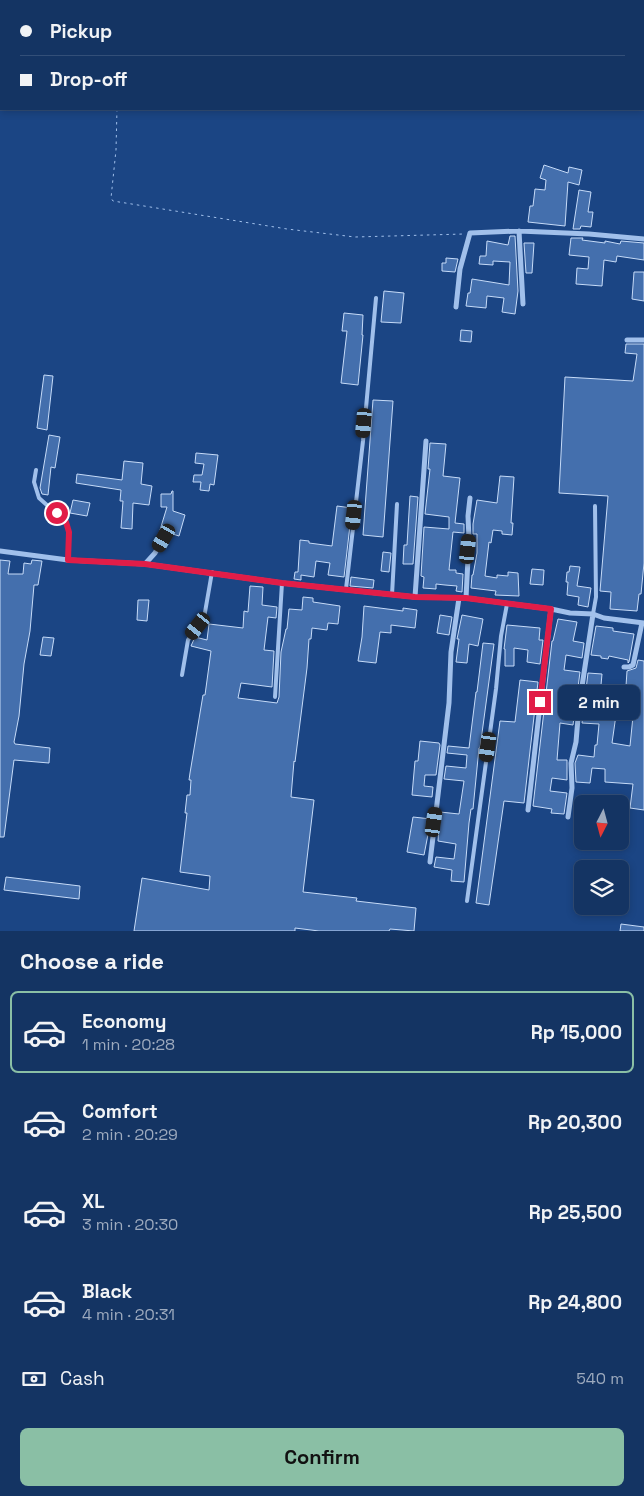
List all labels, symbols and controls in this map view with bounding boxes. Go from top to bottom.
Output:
text: Pickup [50,19,112,44]
text: Drop-off [50,67,128,92]
car [355,407,372,439]
car [344,499,363,531]
route start [46,502,68,524]
car [150,521,177,555]
car [458,533,477,565]
car [182,610,213,642]
callout: 2 min [558,684,640,720]
route end [529,691,551,713]
text: 2 min [578,692,620,713]
car [478,731,497,763]
north arrow [574,795,629,850]
map controls [574,795,629,915]
car [424,806,443,838]
button: layers [574,860,629,915]
text: Choose a ride [20,947,164,975]
text: Economy [82,1009,166,1034]
icon: car [22,1010,67,1055]
text: Rp 15,000 [531,1020,622,1045]
text: 1 min · 20:28 [82,1034,175,1055]
text: Comfort [82,1099,158,1124]
icon: car [22,1100,67,1145]
text: Rp 20,300 [528,1110,622,1135]
text: 2 min · 20:29 [82,1124,178,1145]
text: XL [82,1189,105,1214]
icon: car [22,1190,67,1235]
text: Rp 25,500 [529,1200,622,1225]
text: 3 min · 20:30 [82,1214,178,1235]
text: Black [82,1279,132,1304]
icon: car [22,1280,67,1325]
text: Rp 24,800 [528,1290,622,1315]
text: 4 min · 20:31 [82,1304,175,1325]
icon: cash [20,1365,48,1393]
text: Cash [60,1366,105,1391]
text: 540 m [576,1368,624,1389]
button: Confirm [20,1428,624,1486]

